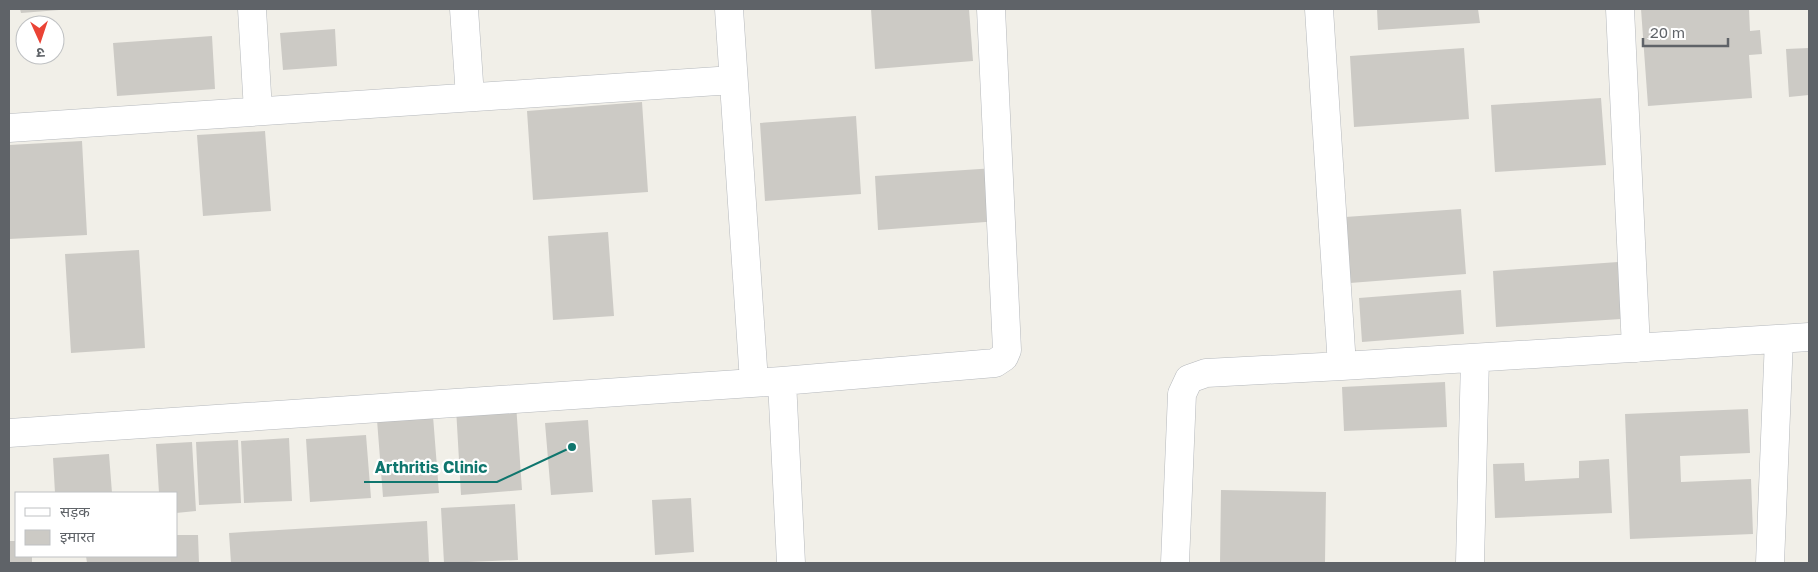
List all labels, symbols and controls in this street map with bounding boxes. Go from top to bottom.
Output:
north arrow [15,15,65,65]
scale bar [1643,15,1728,47]
text: 20 m [1650,23,1685,41]
text: उ [35,45,45,62]
callout: Arthritis Clinic [364,451,497,482]
text: Arthritis Clinic [375,457,487,477]
legend [15,492,178,557]
text: सड़क [60,502,90,520]
text: इमारत [60,527,95,545]

